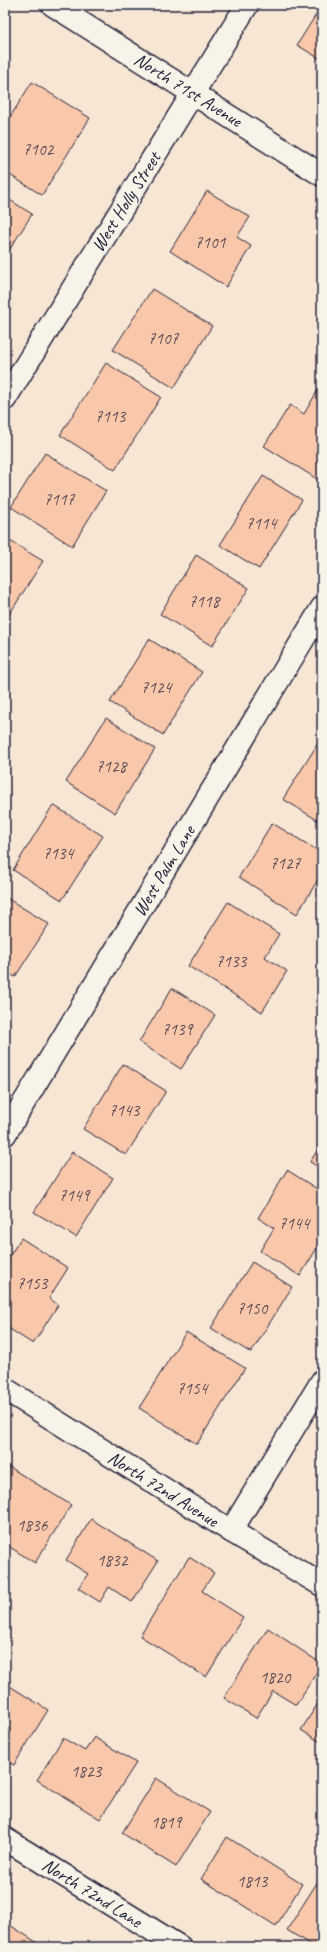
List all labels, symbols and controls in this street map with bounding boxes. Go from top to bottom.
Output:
street label: North 71st Avenue [130,47,248,134]
house number: 7102 [23,139,55,160]
street label: West Holly Street [86,146,167,256]
house number: 7101 [195,232,227,253]
house number: 7107 [148,328,180,349]
house number: 7113 [95,406,127,427]
house number: 7117 [44,489,76,510]
house number: 7114 [246,513,279,534]
house number: 7118 [189,591,222,612]
house number: 7124 [141,677,174,698]
house number: 7128 [96,756,129,777]
street label: West Palm Lane [127,820,201,921]
house number: 7134 [43,843,76,864]
house number: 7127 [270,853,302,874]
house number: 7133 [216,951,248,972]
house number: 7139 [162,1019,194,1040]
house number: 7143 [109,1100,141,1121]
house number: 7149 [59,1185,91,1206]
house number: 7144 [279,1213,312,1234]
house number: 7153 [17,1273,49,1294]
house number: 7150 [237,1298,269,1319]
house number: 7154 [177,1378,210,1399]
street label: North 72nd Avenue [103,1445,224,1534]
house number: 1836 [17,1515,49,1536]
house number: 1832 [97,1550,129,1571]
house number: 1820 [260,1667,292,1688]
house number: 1823 [71,1761,103,1782]
house number: 1819 [151,1812,183,1833]
street label: North 72nd Lane [38,1853,148,1934]
house number: 1813 [237,1871,269,1892]

